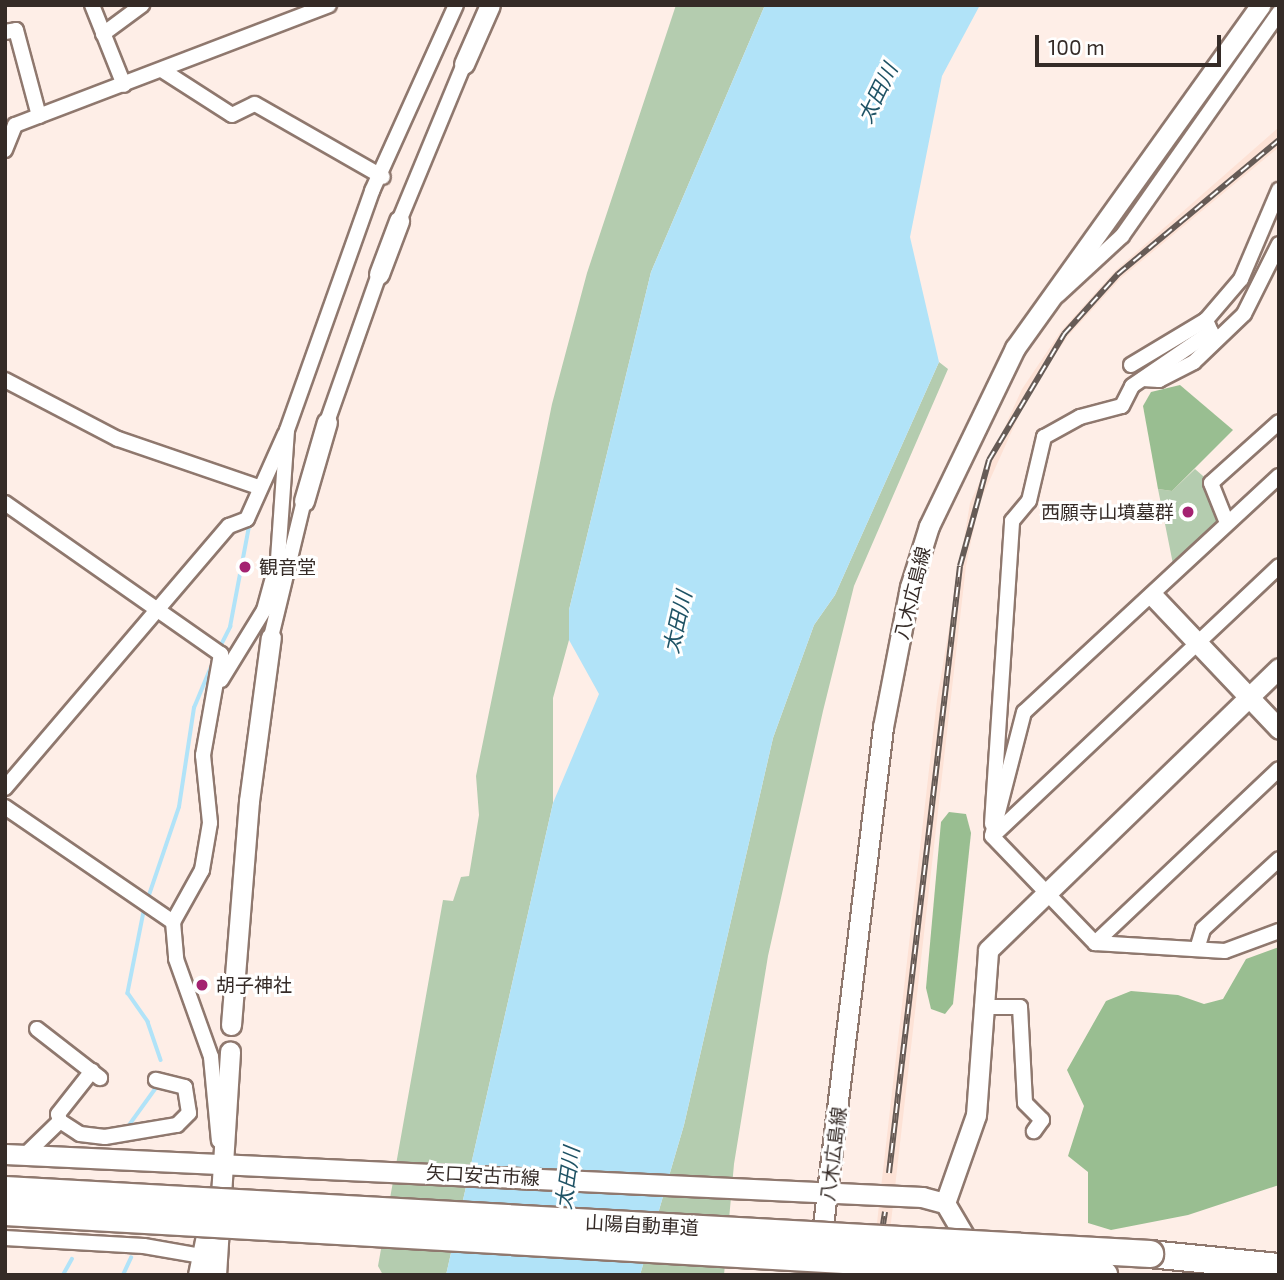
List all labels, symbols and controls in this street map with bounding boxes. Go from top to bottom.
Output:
scale bar [1039,21,1224,65]
text: 100 m [1048,34,1105,59]
water label: 太田川 [852,59,902,127]
place label: 西願寺山墳墓群 [1041,501,1174,523]
marker: 西願寺山墳墓群 [1180,504,1196,520]
street label: 八木広島線 [889,544,935,642]
place label: 観音堂 [259,556,316,578]
marker: 観音堂 [237,559,253,575]
water label: 太田川 [658,588,696,656]
place label: 胡子神社 [216,974,292,996]
marker: 胡子神社 [194,977,210,993]
street label: 八木広島線 [816,1105,850,1203]
water label: 太田川 [550,1145,584,1211]
street label: 矢口安古市線 [425,1161,541,1189]
street label: 山陽自動車道 [584,1211,700,1239]

